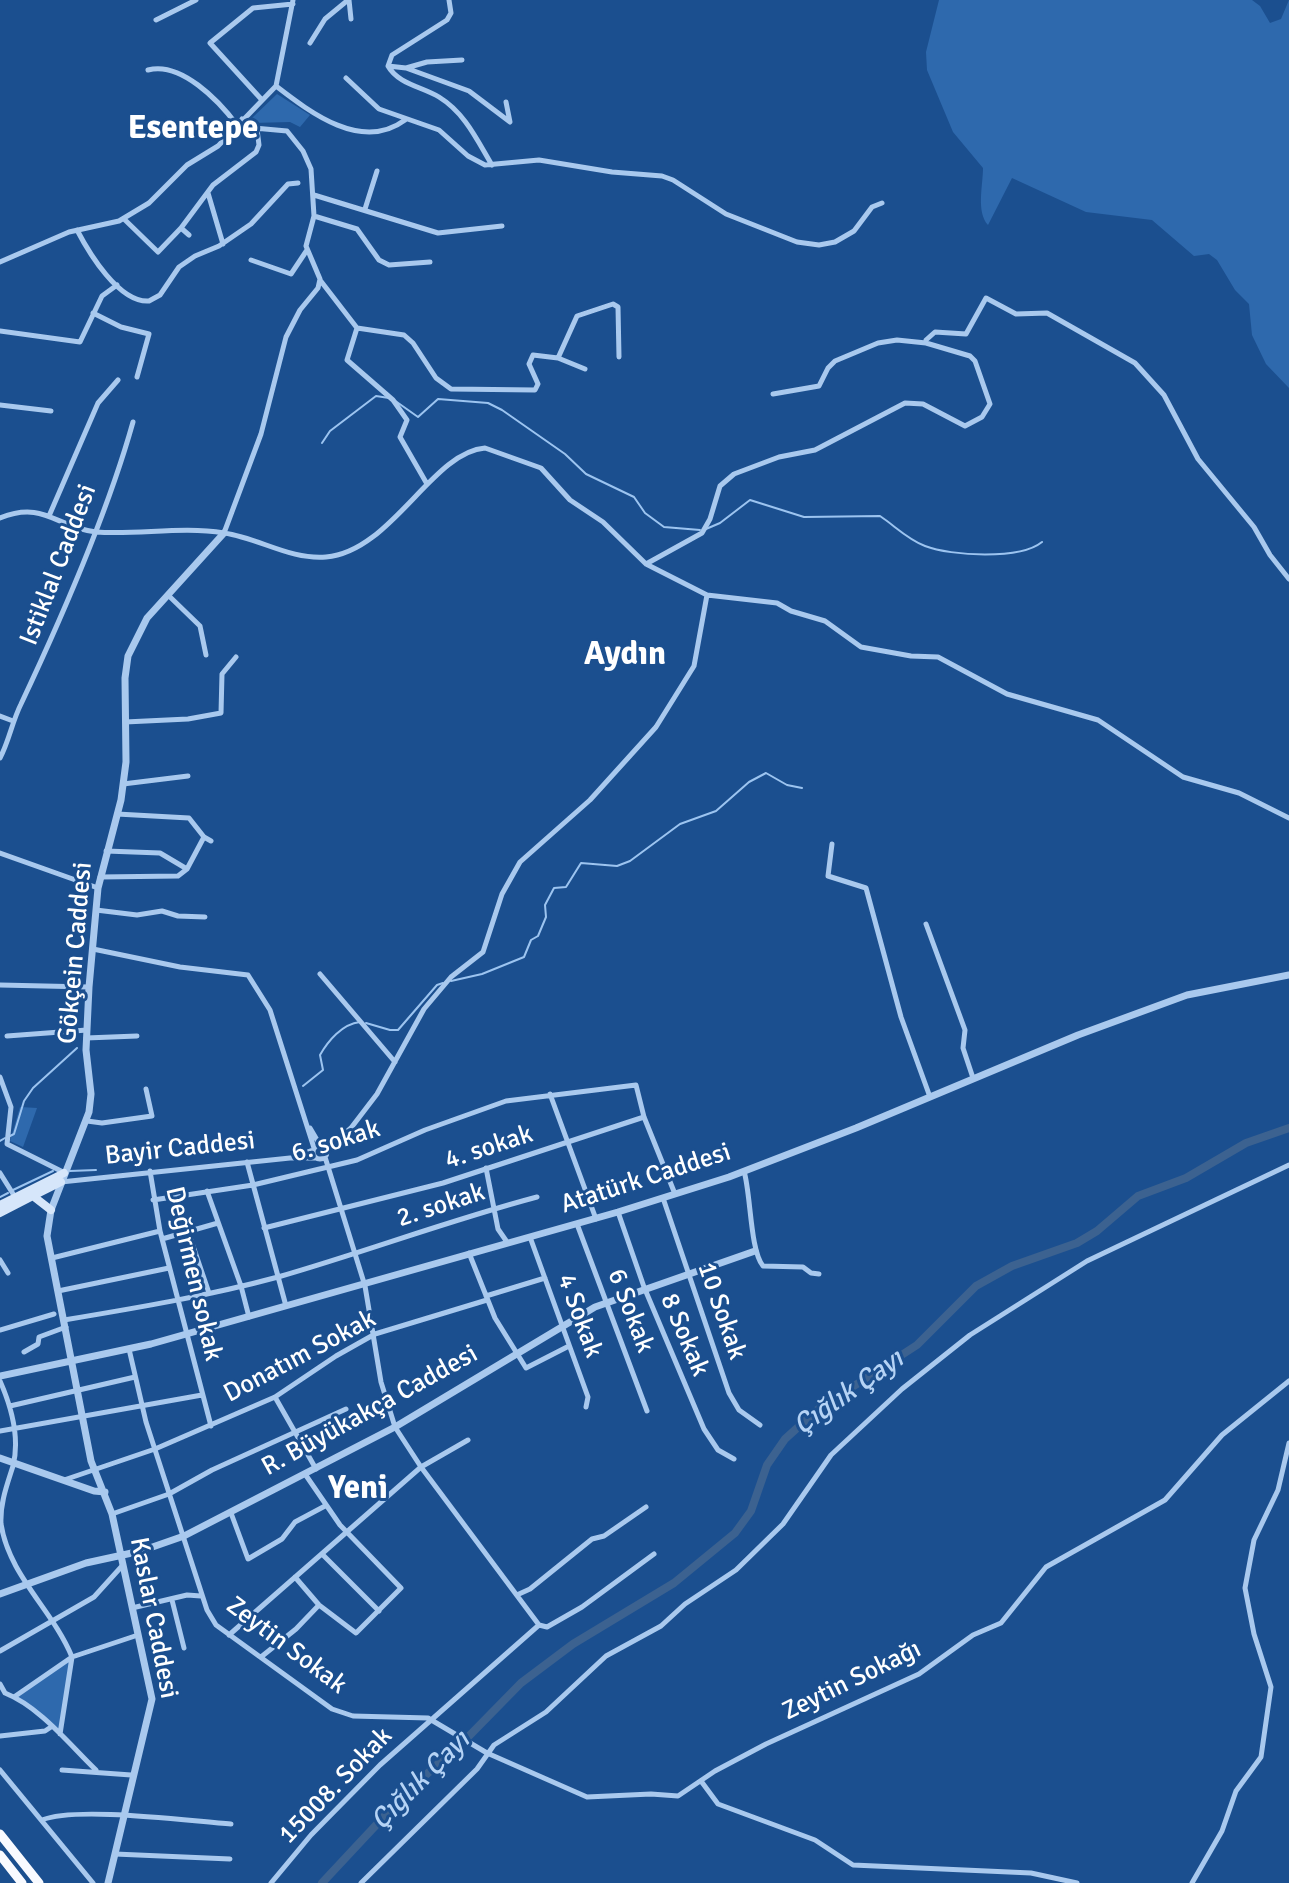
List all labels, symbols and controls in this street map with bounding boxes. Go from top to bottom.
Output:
district label: Esentepe [128,109,258,149]
street label: Istiklal Caddesi [14,480,104,650]
district label: Aydın [584,635,666,675]
street label: Gökçein Caddesi [53,861,99,1045]
street label: 6. sokak [288,1114,384,1170]
street label: 4. sokak [441,1119,537,1177]
street label: Bayir Caddesi [103,1126,257,1172]
street label: Atatürk Caddesi [557,1137,735,1221]
street label: 2. sokak [393,1177,489,1235]
street label: Değirmen sokak [158,1184,228,1364]
street label: 10 Sokak [690,1258,752,1364]
street label: 6 Sokak [600,1265,660,1357]
street label: 4 Sokak [549,1270,609,1362]
street label: 8 Sokak [653,1289,715,1381]
street label: Donatım Sokak [219,1304,381,1410]
street label: R. Büyükakça Caddesi [257,1339,483,1483]
water label: Çığlık Çayı [787,1343,911,1443]
district label: Yeni [328,1469,388,1509]
street label: Kaslar Caddesi [122,1535,184,1701]
street label: Zeytin Sokak [220,1591,352,1701]
street label: Zeytin Sokağı [778,1634,926,1728]
street label: 15008. Sokak [273,1721,399,1851]
water label: Çığlık Çayı [364,1724,478,1838]

